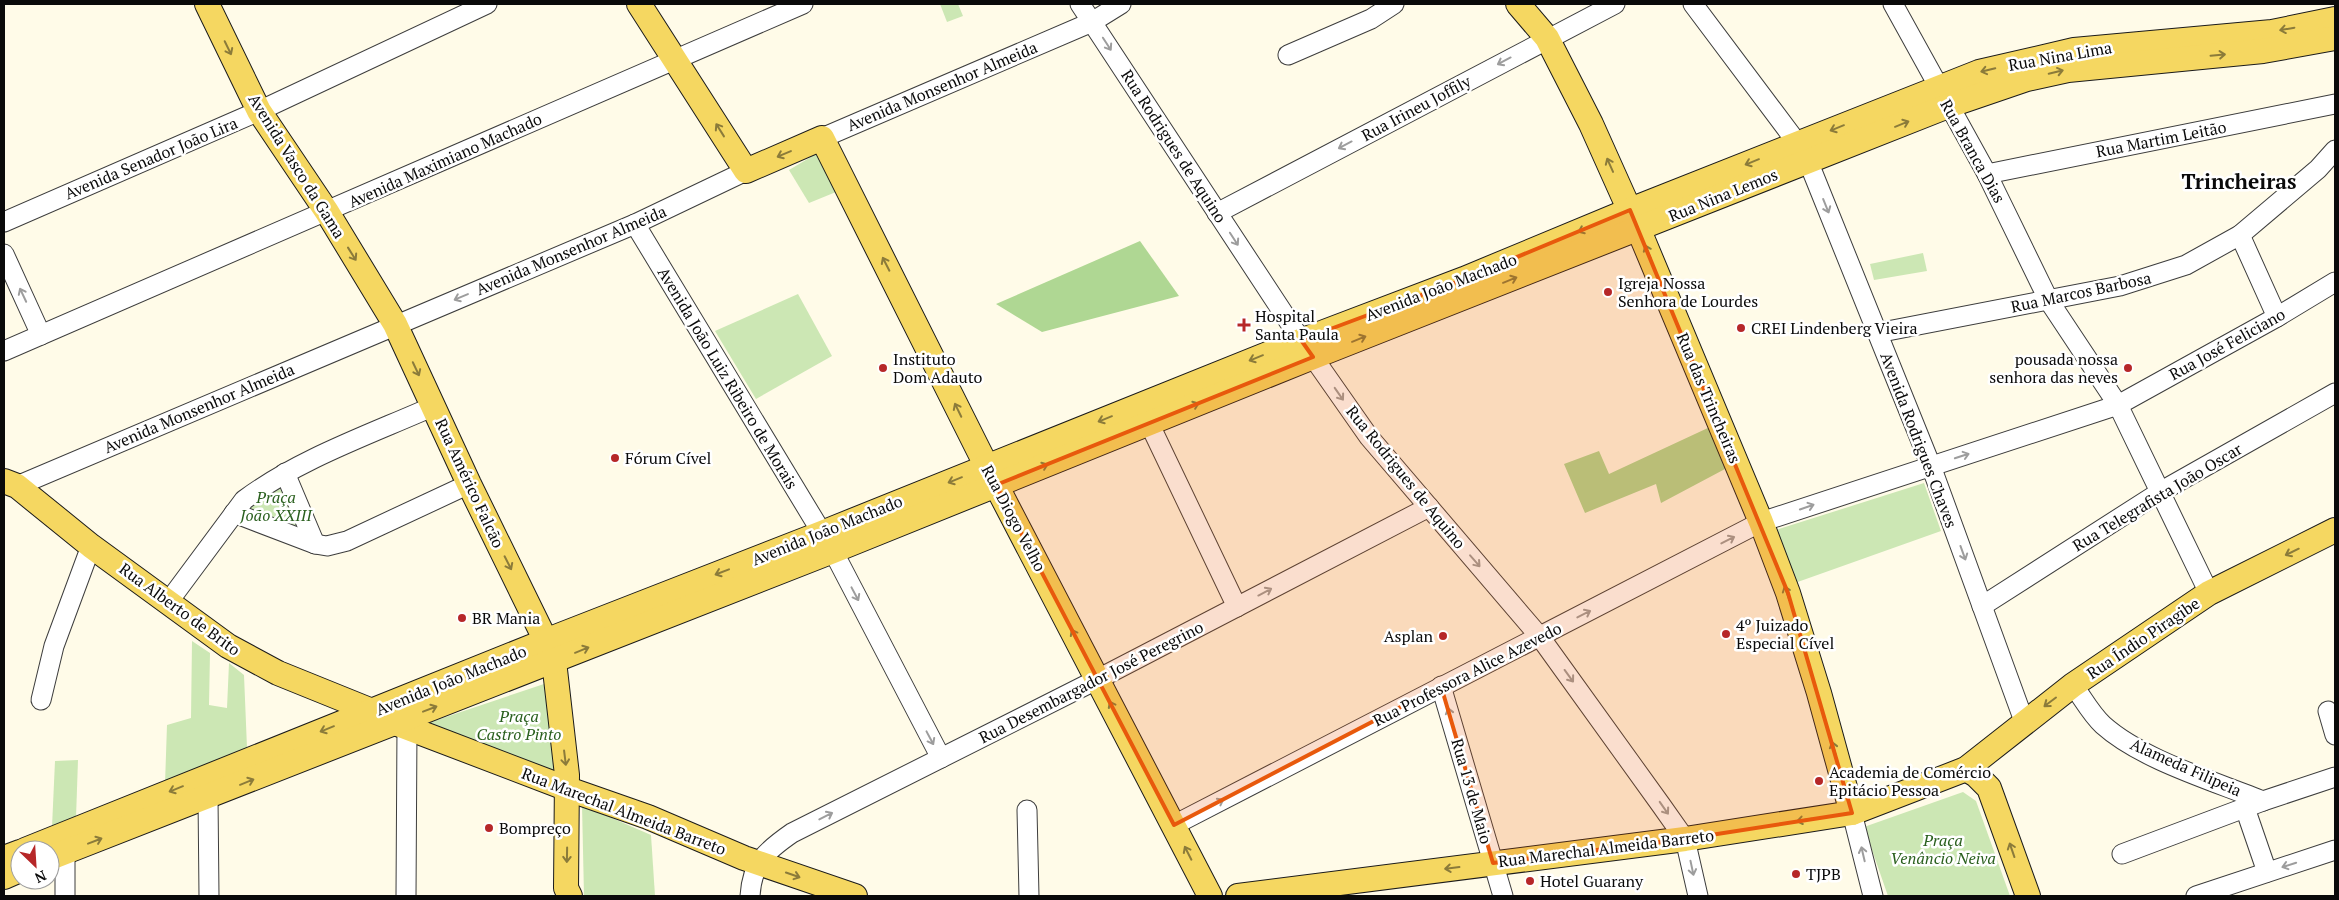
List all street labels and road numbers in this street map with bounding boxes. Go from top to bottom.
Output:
street label: Avenida Monsenhor Almeida [843,36,1041,136]
street label: Rua Nina Lima [2006,36,2114,76]
street label: Rua Rodrigues de Aquino [1116,65,1232,227]
street label: Rua Irineu Joffily [1357,69,1475,146]
street label: Avenida Vasco da Gama [243,89,351,243]
street label: Rua Branca Dias [1935,95,2011,207]
street label: Avenida Maximiano Machado [345,107,545,213]
street label: Avenida Senador João Lira [61,112,241,204]
street label: Rua Martim Leitão [2094,116,2228,162]
street label: Rua Nina Lemos [1665,163,1781,227]
street label: Avenida Monsenhor Almeida [472,200,670,300]
street label: Avenida João Machado [1362,248,1520,326]
street label: Avenida João Luiz Ribeiro de Morais [653,263,803,493]
street label: Rua Marcos Barbosa [2009,266,2153,318]
street label: Rua José Feliciano [2165,303,2289,385]
street label: Rua das Trincheiras [1672,329,1746,467]
street label: Avenida Rodrigues Chaves [1875,349,1963,531]
street label: Avenida Monsenhor Almeida [100,358,298,458]
street label: Rua Rodrigues de Aquino [1341,401,1471,553]
street label: Rua Américo Falcão [430,415,510,552]
street label: Rua Telegrafista João Oscar [2068,437,2246,556]
street label: Rua Diogo Velho [977,461,1051,575]
street label: Avenida João Machado [748,490,906,570]
street label: Rua Alberto de Brito [115,558,245,661]
street label: Rua Índio Piragibe [2082,592,2204,684]
street label: Rua Desembargador José Peregrino [975,616,1207,748]
street label: Rua Professora Alice Azevedo [1369,617,1565,731]
street label: Avenida João Machado [372,640,530,720]
street label: Alameda Filipeia [2127,733,2245,801]
street label: Rua 13 de Maio [1446,736,1498,846]
street label: Rua Marechal Almeida Barreto [519,762,729,860]
street label: Rua Marechal Almeida Barreto [1497,824,1715,872]

